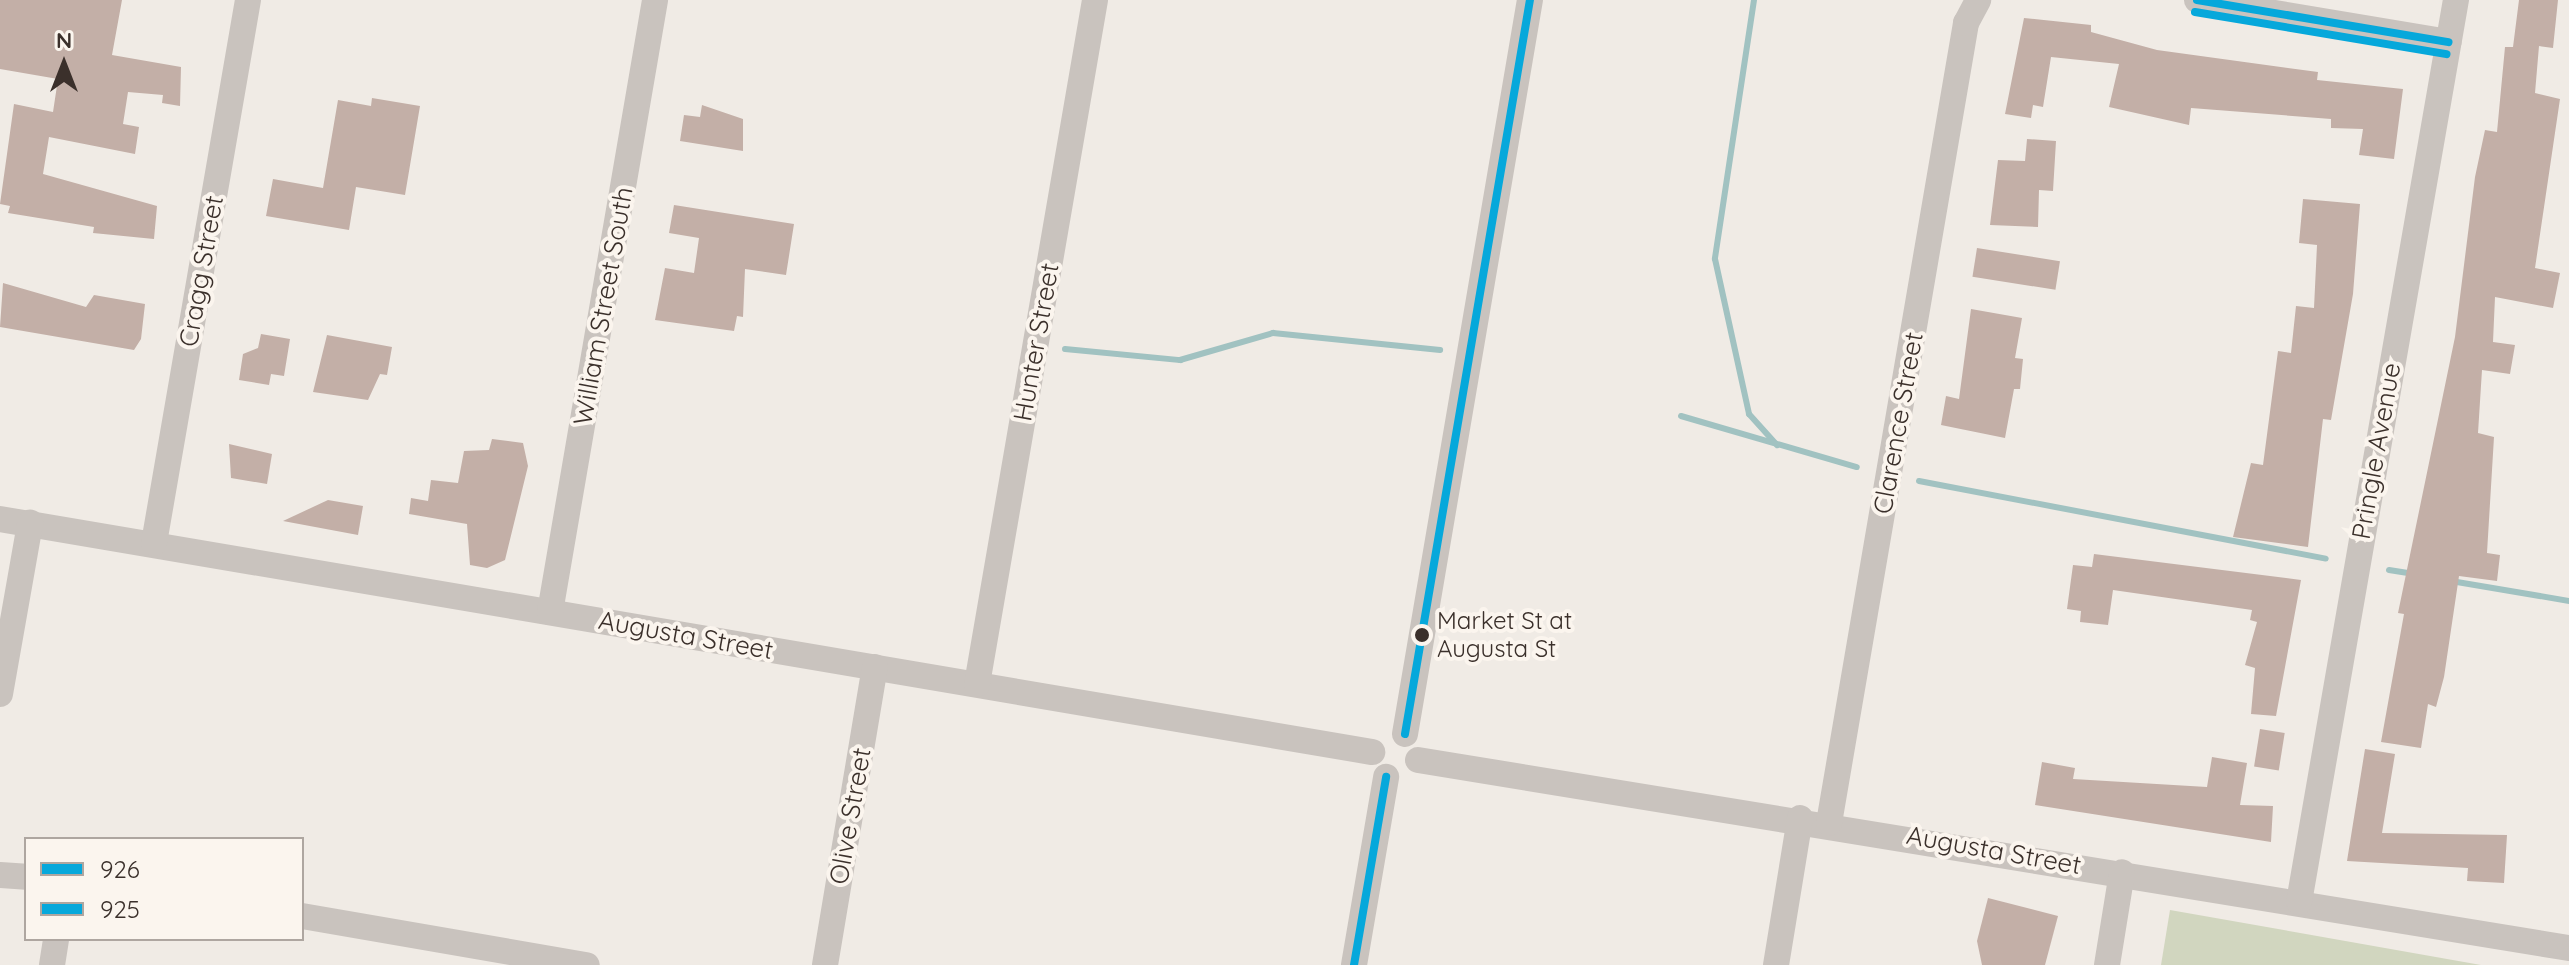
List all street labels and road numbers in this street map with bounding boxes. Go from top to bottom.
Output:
street label: William Street South [567,184,639,428]
street label: Cragg Street [172,193,230,349]
street label: Hunter Street [1007,260,1065,424]
street label: Clarence Street [1867,330,1929,516]
street label: Pringle Avenue [2345,360,2407,542]
street label: Augusta Street [596,604,776,666]
street label: Olive Street [823,745,877,887]
street label: Augusta Street [1904,819,2084,881]

